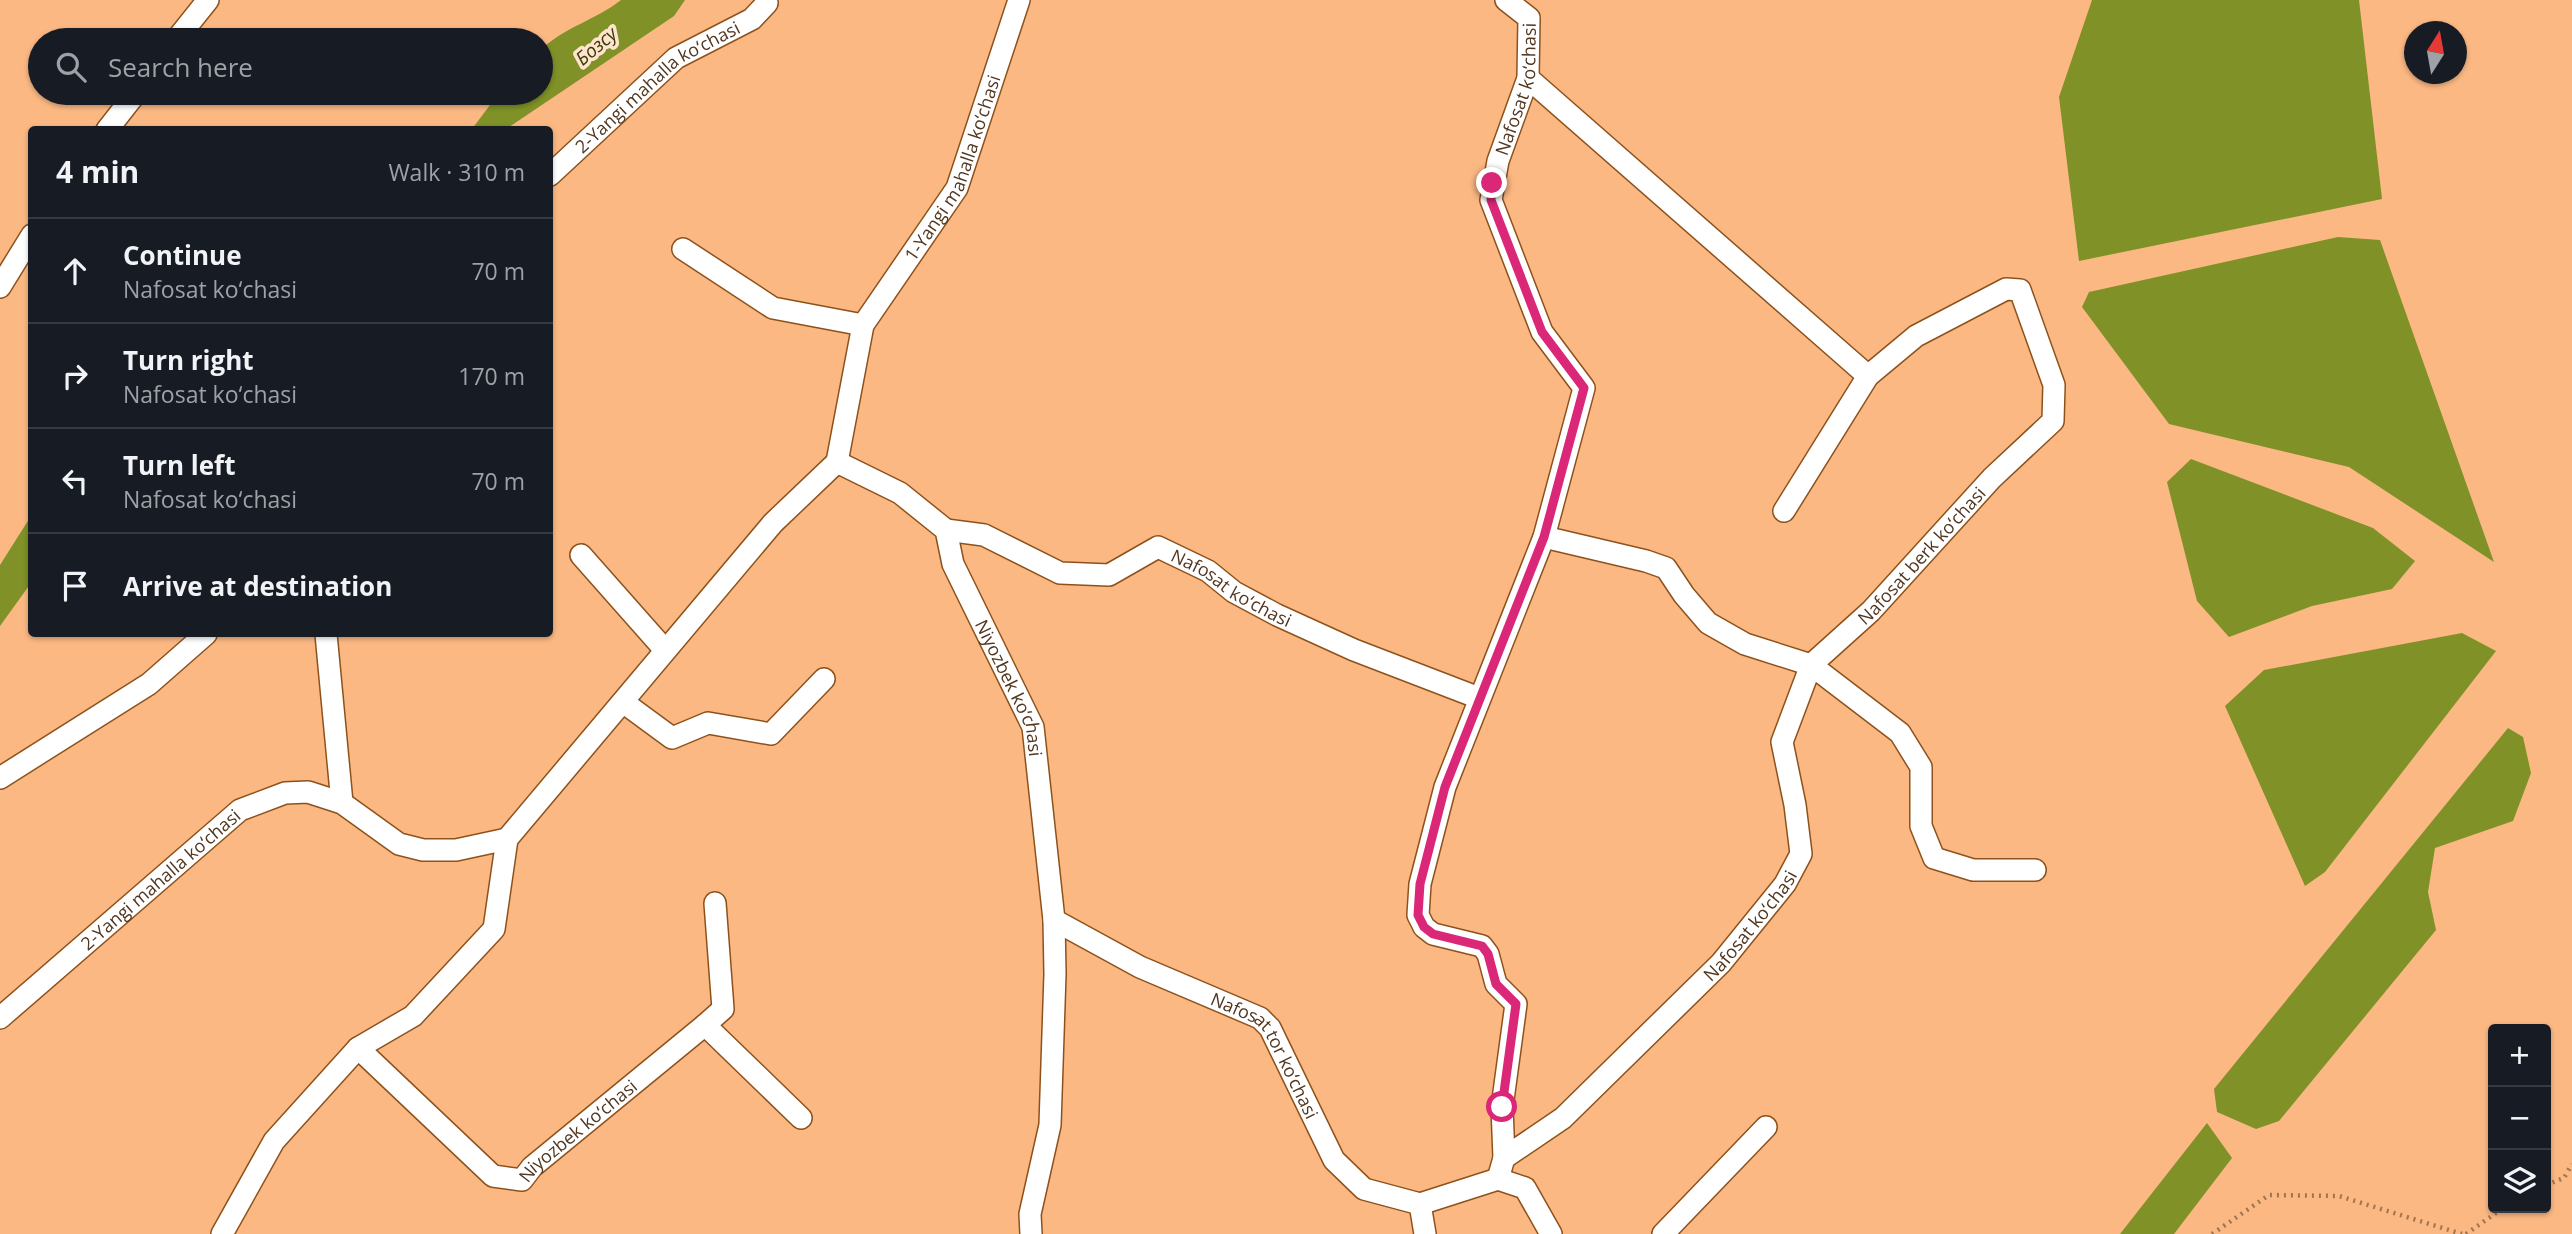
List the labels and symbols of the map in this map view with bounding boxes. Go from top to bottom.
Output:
street label: 2-Yangi mahalla ko‘chasi [570,15,744,158]
water label: Бозсу [570,20,623,71]
north arrow [2404,21,2467,84]
street label: Nafosat ko‘chasi [1489,23,1541,159]
street label: 1-Yangi mahalla ko‘chasi [899,72,1005,265]
route end [1476,167,1507,198]
street label: Nafosat berk ko‘chasi [1852,481,1991,630]
street label: Nafosat ko‘chasi [1167,543,1295,632]
street label: Niyozbek ko‘chasi [970,615,1048,758]
street label: 2-Yangi mahalla ko‘chasi [75,803,245,955]
street label: Nafosat ko‘chasi [1698,866,1802,986]
street label: Nafosat tor ko‘chasi [1207,987,1324,1123]
street label: Niyozbek ko‘chasi [513,1074,642,1187]
route start [1486,1091,1517,1122]

